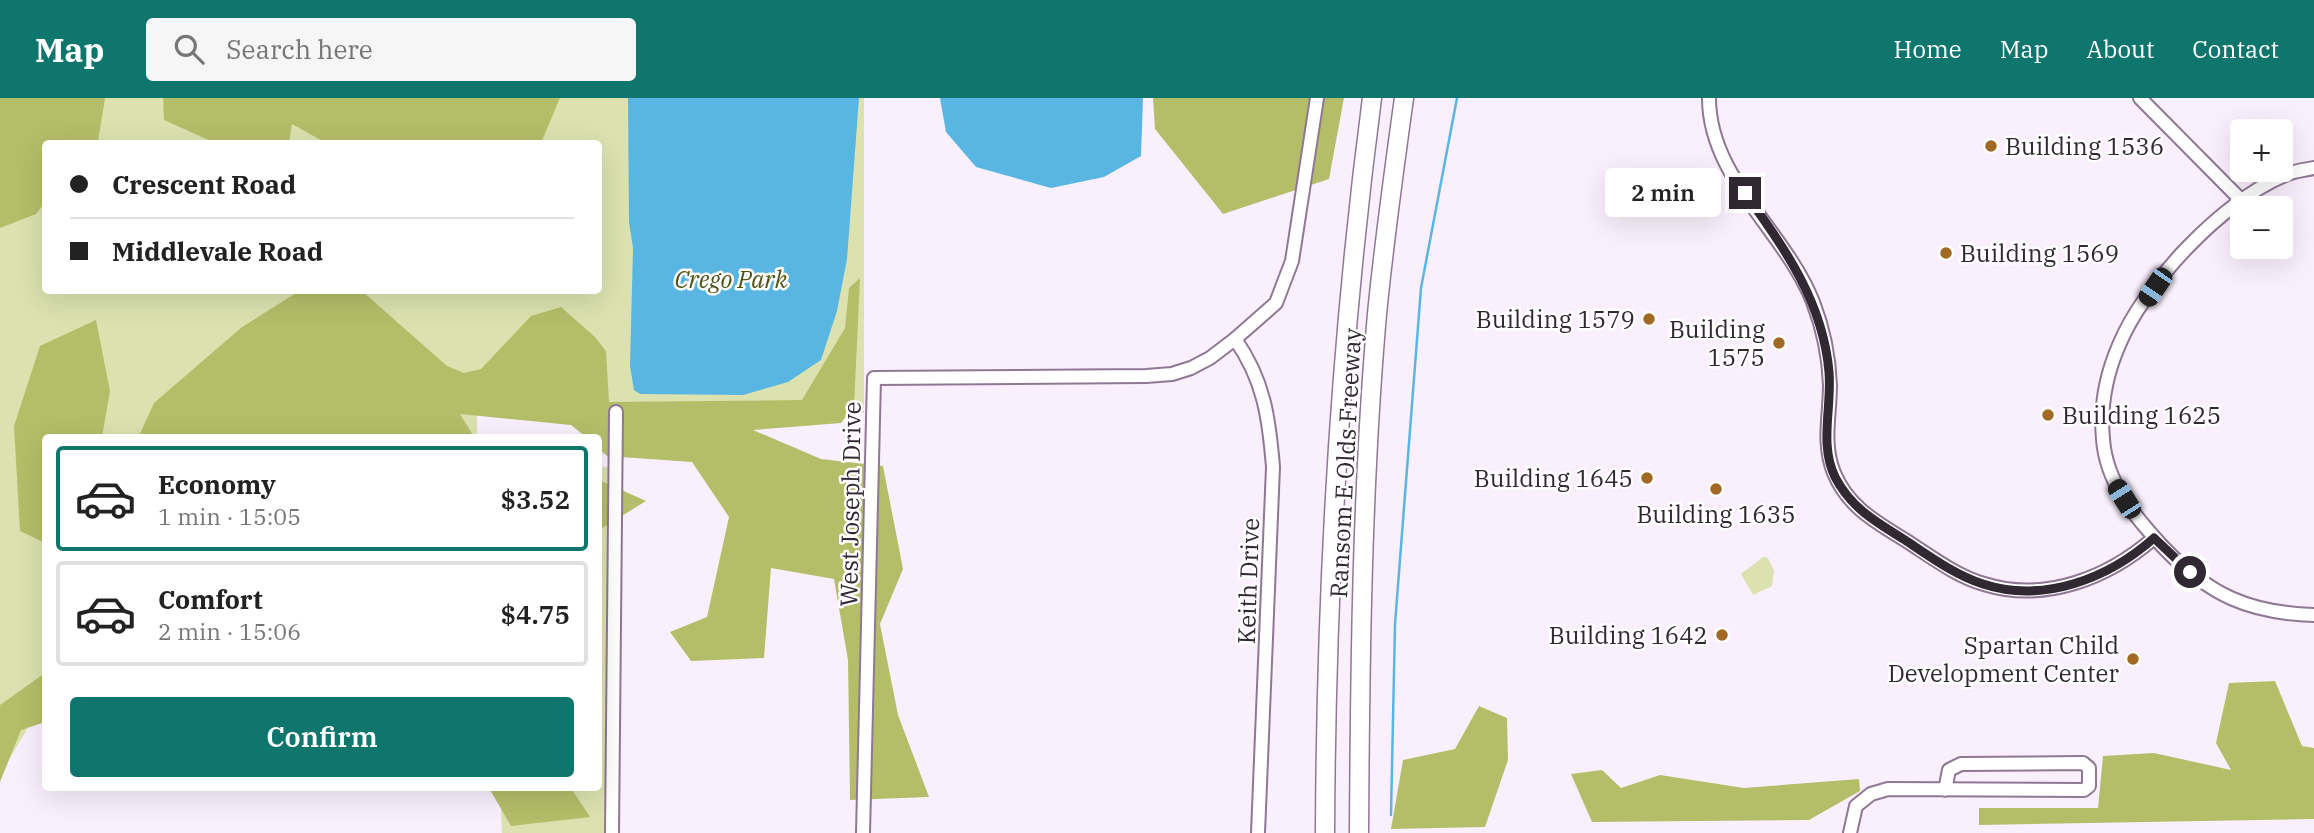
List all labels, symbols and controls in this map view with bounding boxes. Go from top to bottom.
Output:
search box [146,18,636,81]
text: Map [35,28,104,71]
icon: search [170,30,208,68]
text: Search here [226,32,373,66]
text: Home [1894,33,1962,65]
text: Map [2000,33,2048,65]
text: About [2086,33,2154,65]
text: Contact [2192,33,2279,65]
map controls [2230,119,2293,259]
button: + [2230,119,2293,182]
place label: Building 1536 [2005,130,2164,162]
marker: Building 1536 [1983,138,1999,154]
text: Crescent Road [112,167,296,201]
callout: 2 min [1605,168,1720,217]
text: 2 min [1631,177,1695,207]
route end [1729,177,1761,209]
button: − [2230,196,2293,259]
text: Middlevale Road [112,234,323,268]
place label: Building 1569 [1960,237,2119,269]
marker: Building 1569 [1938,245,1954,261]
park label: Crego Park [674,263,788,295]
car [2135,264,2176,310]
place label: Building 1579 [1476,303,1635,335]
marker: Building 1579 [1641,311,1657,327]
place label: Building 1575 [1669,313,1765,373]
street label: Ransom E Olds Freeway [1322,327,1368,599]
marker: Building 1575 [1771,335,1787,351]
place label: Building 1625 [2062,399,2221,431]
street label: West Joseph Drive [832,401,868,607]
marker: Building 1625 [2040,407,2056,423]
place label: Building 1645 [1474,462,1633,494]
icon: car [74,467,137,530]
text: Economy [158,467,276,501]
marker: Building 1645 [1639,470,1655,486]
car [2104,476,2145,522]
marker: Building 1635 [1708,481,1724,497]
text: $3.52 [501,482,570,516]
place label: Building 1635 [1636,498,1796,530]
text: 1 min · 15:05 [158,501,301,531]
street label: Keith Drive [1230,517,1266,645]
route start [2174,556,2206,588]
icon: car [74,582,137,645]
text: Comfort [158,582,263,616]
text: $4.75 [501,597,570,631]
text: 2 min · 15:06 [158,616,301,646]
place label: Building 1642 [1549,619,1708,651]
marker: Building 1642 [1714,627,1730,643]
place label: Spartan Child Development Center [1888,629,2119,689]
marker: Spartan Child Development Center [2125,651,2141,667]
button: Confirm [70,697,574,777]

